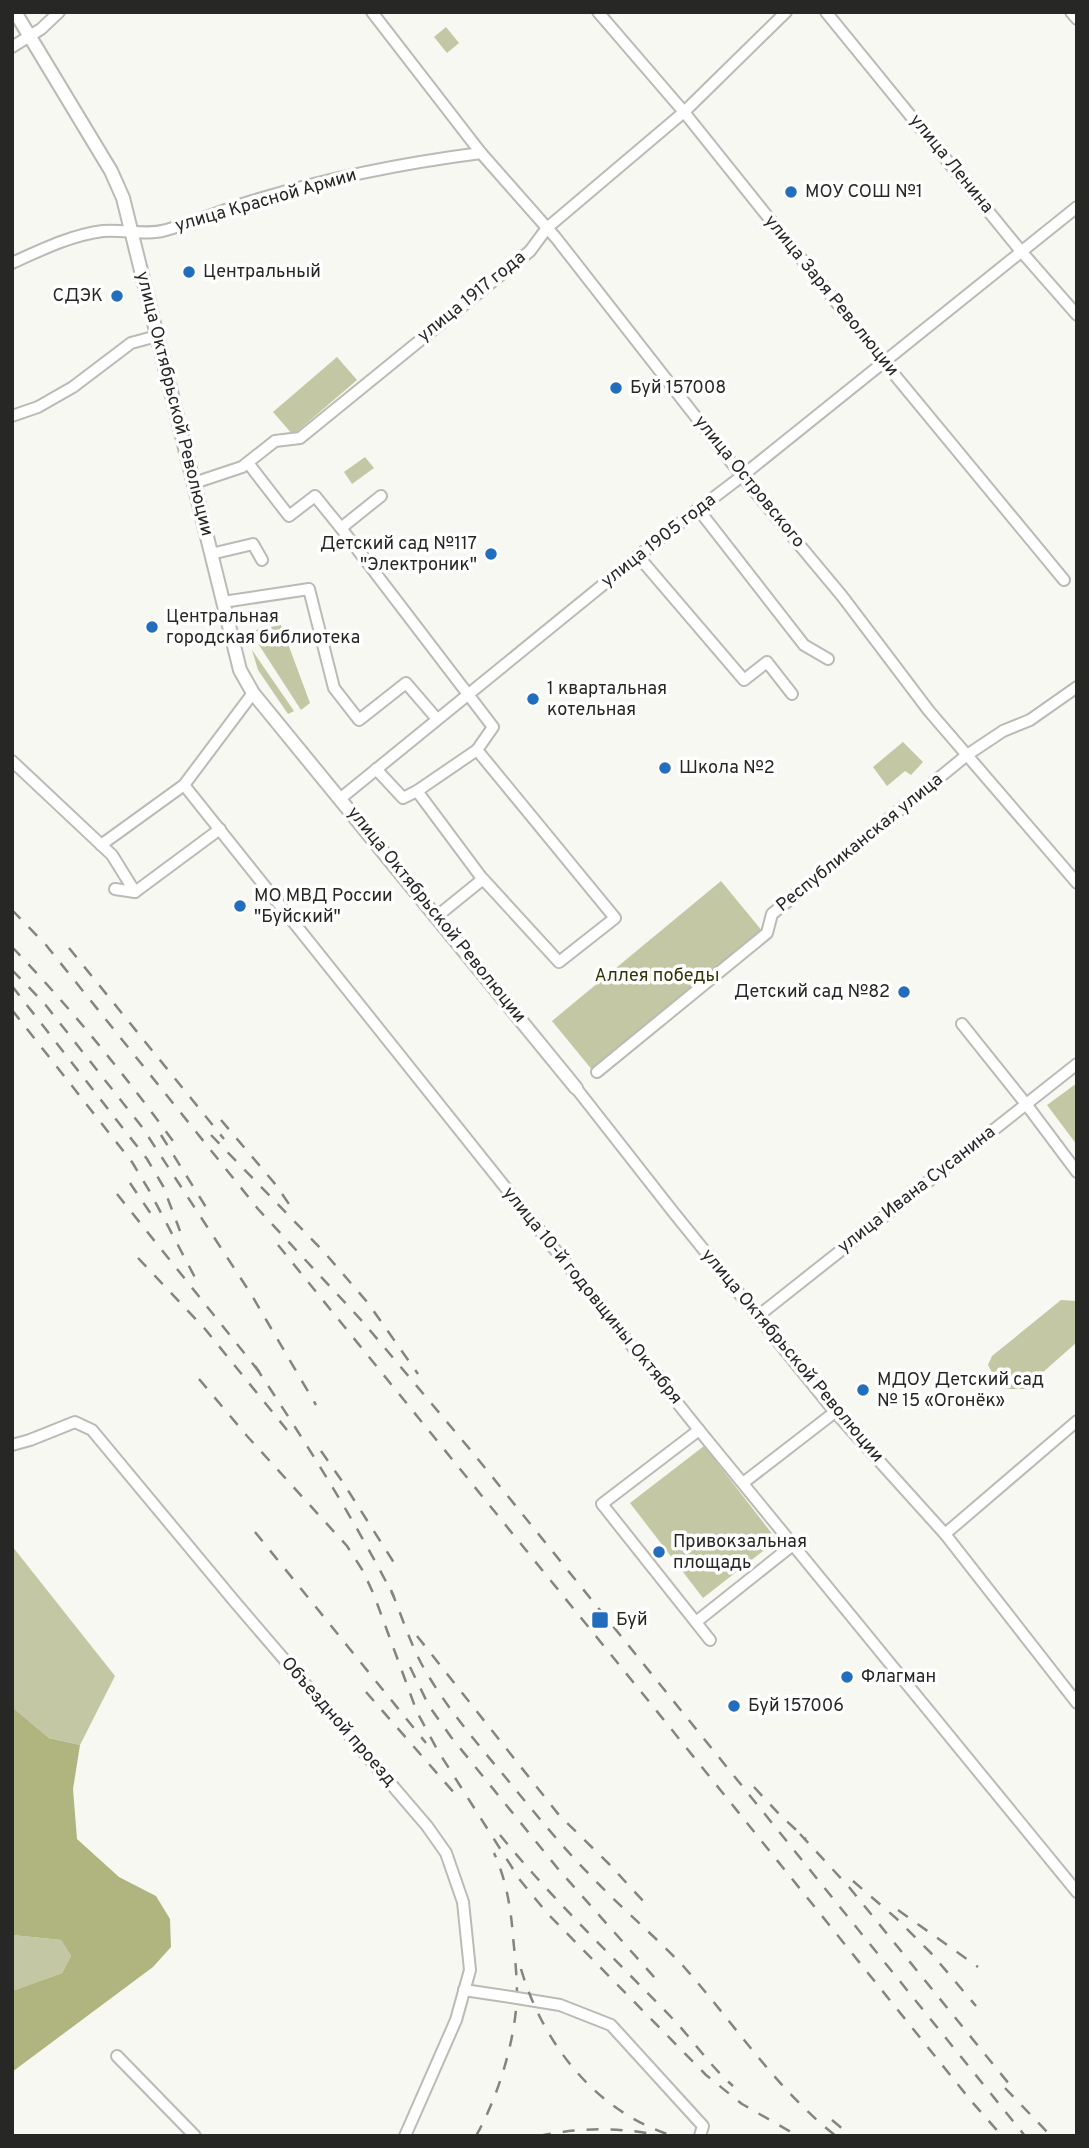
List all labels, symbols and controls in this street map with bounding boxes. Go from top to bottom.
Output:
street label: улица Ленина [904,110,998,218]
street label: улица Красной Армии [173,164,359,238]
place label: МОУ СОШ №1 [805,181,923,204]
marker: МОУ СОШ №1 [783,184,799,200]
street label: улица Заря Революции [759,210,903,382]
street label: улица 1917 года [413,246,531,348]
place label: Центральный [203,261,321,284]
marker: Центральный [181,264,197,280]
street label: улица Октябрьской Революции [130,269,218,539]
place label: СДЭК [52,285,103,308]
marker: СДЭК [109,288,125,304]
place label: Буй 157008 [630,377,726,400]
marker: Буй 157008 [608,380,624,396]
street label: улица Островского [688,411,810,553]
street label: улица 1905 года [597,489,721,593]
place label: Детский сад №117 "Электроник" [320,533,477,577]
marker: Детский сад №117 "Электроник" [483,546,499,562]
place label: Центральная городская библиотека [166,606,360,650]
marker: Центральная городская библиотека [144,619,160,635]
place label: 1 квартальная котельная [547,678,667,722]
marker: 1 квартальная котельная [525,691,541,707]
place label: Школа №2 [679,757,775,780]
marker: Школа №2 [657,760,673,776]
street label: Республиканская улица [772,769,948,917]
street label: улица Октябрьской Революции [341,802,531,1028]
place label: МО МВД России "Буйский" [254,885,393,929]
marker: МО МВД России "Буйский" [232,898,248,914]
park label: Аллея победы [594,965,720,988]
place label: Детский сад №82 [734,981,890,1004]
marker: Детский сад №82 [896,984,912,1000]
street label: улица Ивана Сусанина [833,1121,1001,1259]
street label: улица 10-й годовщины Октября [497,1183,687,1409]
street label: улица Октябрьской Революции [696,1244,888,1468]
place label: МДОУ Детский сад № 15 «Огонёк» [877,1369,1044,1413]
marker: МДОУ Детский сад № 15 «Огонёк» [855,1382,871,1398]
place label: Привокзальная площадь [673,1531,807,1575]
marker: Привокзальная площадь [651,1544,667,1560]
place label: Буй [616,1609,648,1632]
marker: Буй [590,1610,610,1630]
street label: Объездной проезд [275,1652,401,1792]
place label: Флагман [861,1666,936,1689]
marker: Флагман [839,1669,855,1685]
place label: Буй 157006 [748,1695,844,1718]
marker: Буй 157006 [726,1698,742,1714]

